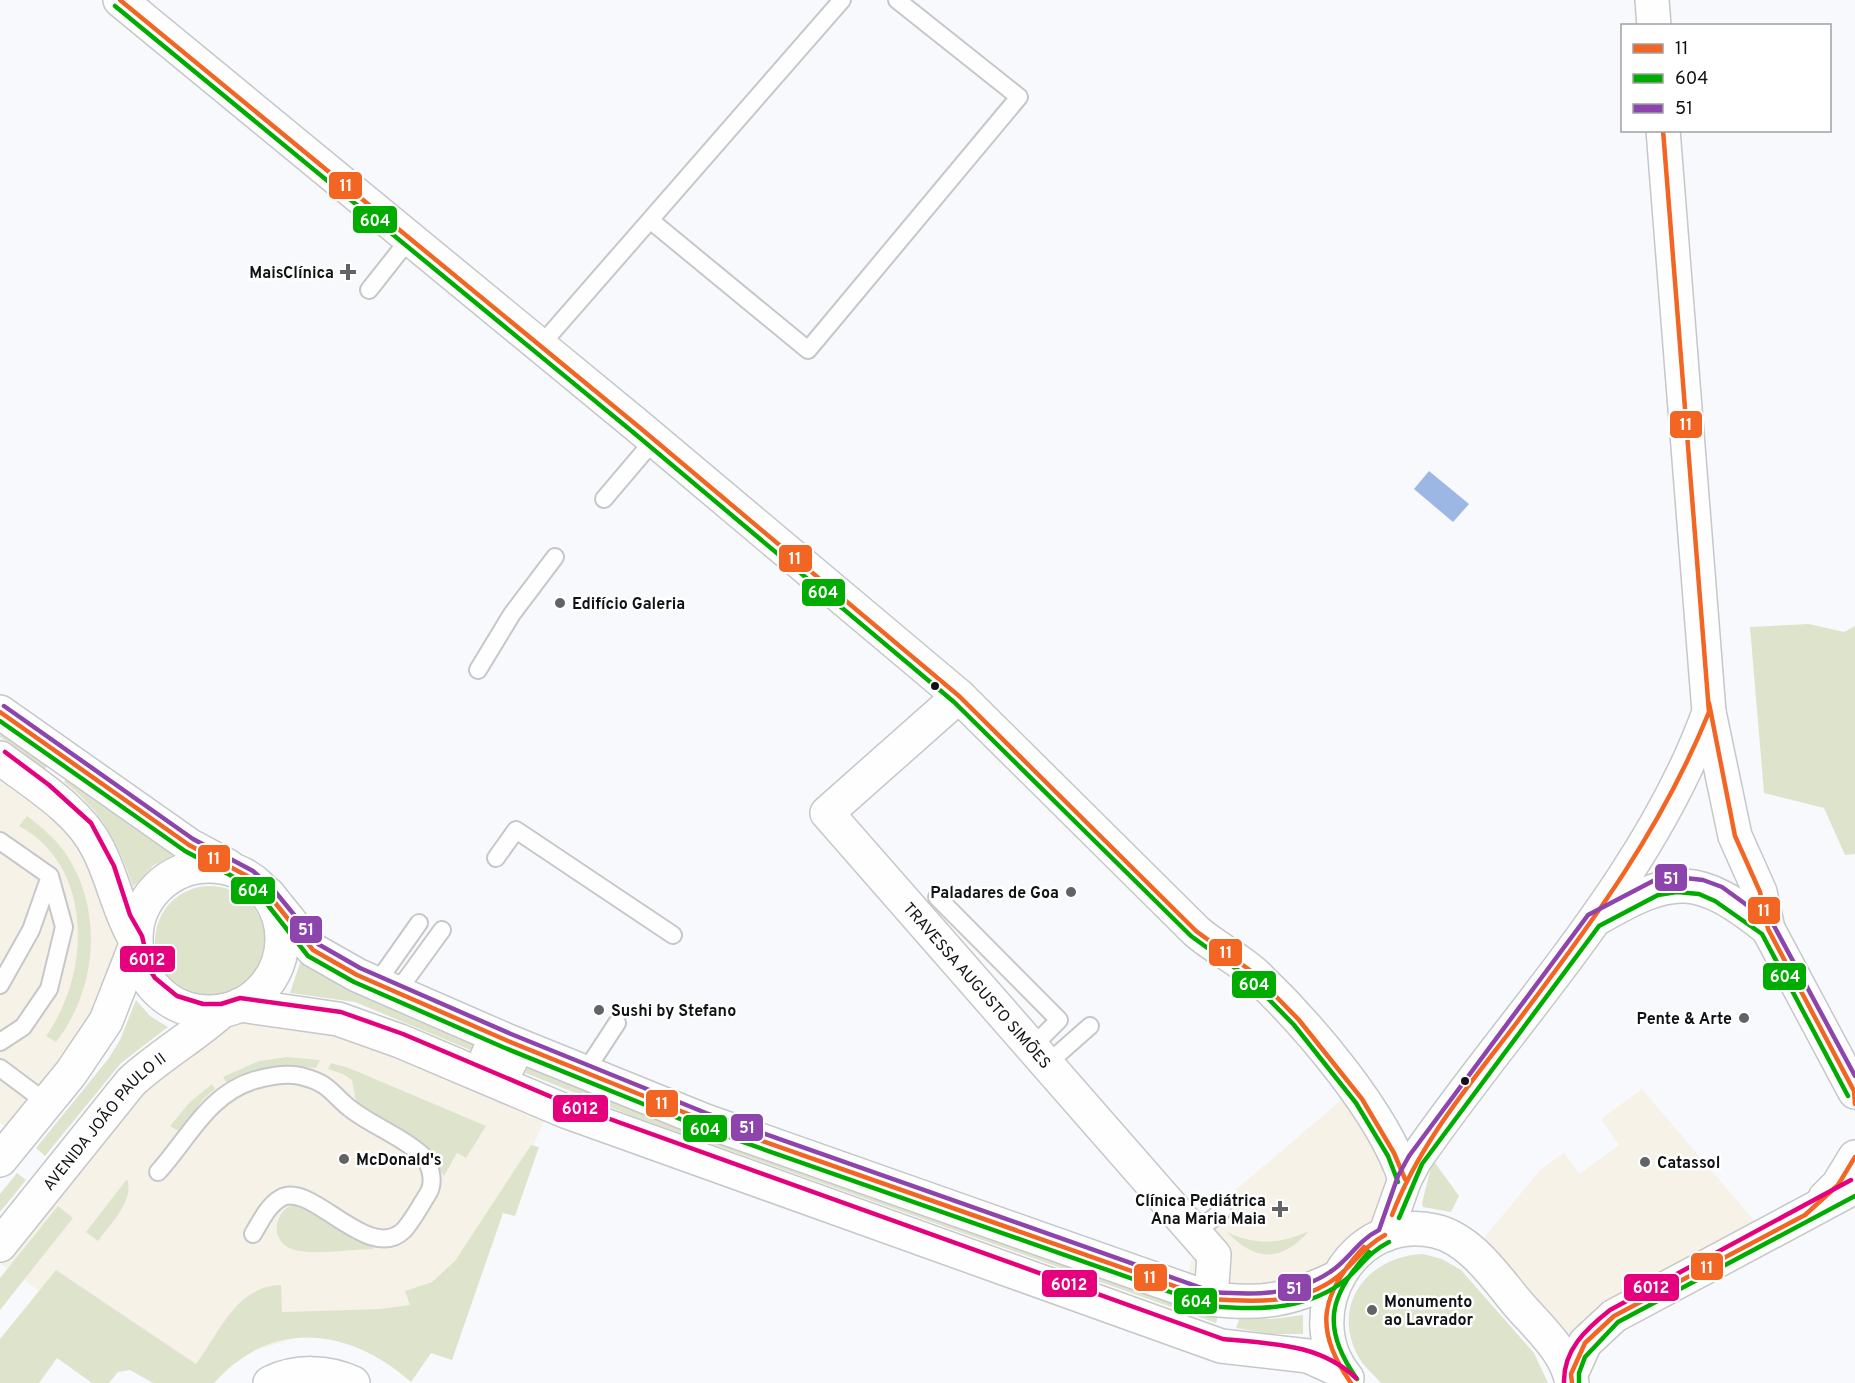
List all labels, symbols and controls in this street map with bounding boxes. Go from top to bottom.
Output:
legend [1621,24,1831,132]
text: 11 [1675,38,1688,61]
text: 604 [1675,68,1708,91]
text: 51 [1675,98,1693,121]
line badge: 11 [328,171,363,200]
text: 11 [340,177,352,197]
line badge: 604 [352,205,398,234]
text: 604 [360,212,390,232]
marker: MaisClínica [339,263,357,281]
place label: MaisClínica [249,264,334,284]
line badge: 11 [1669,410,1703,439]
text: 11 [1680,416,1692,436]
line badge: 11 [778,544,813,573]
text: 11 [789,550,801,570]
line badge: 604 [801,578,846,607]
text: 604 [808,584,838,604]
place label: Edifício Galeria [572,595,685,615]
marker: Edifício Galeria [553,596,567,610]
unlabelled marker [929,680,941,692]
line badge: 11 [197,844,231,873]
text: 11 [208,850,220,870]
line badge: 51 [1654,863,1688,892]
text: 51 [1663,870,1679,890]
line badge: 604 [230,876,276,905]
text: 604 [238,882,268,902]
place label: Paladares de Goa [930,884,1059,904]
marker: Paladares de Goa [1064,885,1078,899]
line badge: 11 [1747,896,1781,925]
street label: TRAVESSA AUGUSTO SIMÕES [898,899,1054,1074]
text: 11 [1758,902,1770,922]
line badge: 51 [289,915,323,944]
text: 51 [298,921,314,941]
line badge: 11 [1208,938,1243,967]
text: 11 [1220,944,1232,964]
line badge: 6012 [119,945,176,973]
text: 6012 [129,951,165,971]
line badge: 604 [1762,962,1807,991]
text: 604 [1770,968,1800,988]
line badge: 604 [1231,970,1277,999]
text: 604 [1239,976,1269,996]
place label: Sushi by Stefano [611,1002,736,1022]
marker: Sushi by Stefano [592,1003,606,1017]
place label: Pente & Arte [1637,1010,1732,1030]
marker: Pente & Arte [1737,1011,1751,1025]
street label: AVENIDA JOÃO PAULO II [40,1049,171,1196]
unlabelled marker [1459,1075,1471,1087]
line badge: 11 [645,1089,679,1118]
line badge: 6012 [552,1094,609,1123]
text: 11 [656,1095,668,1115]
text: 6012 [562,1100,598,1120]
line badge: 51 [730,1113,764,1142]
line badge: 604 [682,1114,728,1143]
text: 51 [739,1119,755,1139]
text: 604 [690,1121,720,1141]
place label: McDonald's [356,1151,442,1171]
marker: McDonald's [337,1152,351,1166]
place label: Catassol [1657,1154,1720,1174]
marker: Catassol [1638,1155,1652,1169]
place label: Clínica Pediátrica Ana Maria Maia [1135,1192,1266,1230]
marker: Clínica Pediátrica Ana Maria Maia [1271,1200,1289,1218]
line badge: 11 [1690,1252,1724,1281]
text: 11 [1701,1259,1713,1279]
line badge: 11 [1133,1263,1168,1292]
line badge: 6012 [1041,1269,1098,1298]
text: 11 [1144,1269,1156,1289]
line badge: 51 [1277,1273,1312,1302]
line badge: 6012 [1623,1273,1680,1302]
text: 6012 [1051,1276,1087,1296]
text: 6012 [1633,1279,1669,1299]
text: 51 [1286,1280,1302,1300]
line badge: 604 [1173,1287,1218,1315]
text: 604 [1181,1293,1211,1313]
place label: Monumento ao Lavrador [1384,1293,1473,1331]
marker: Monumento ao Lavrador [1365,1303,1379,1317]

